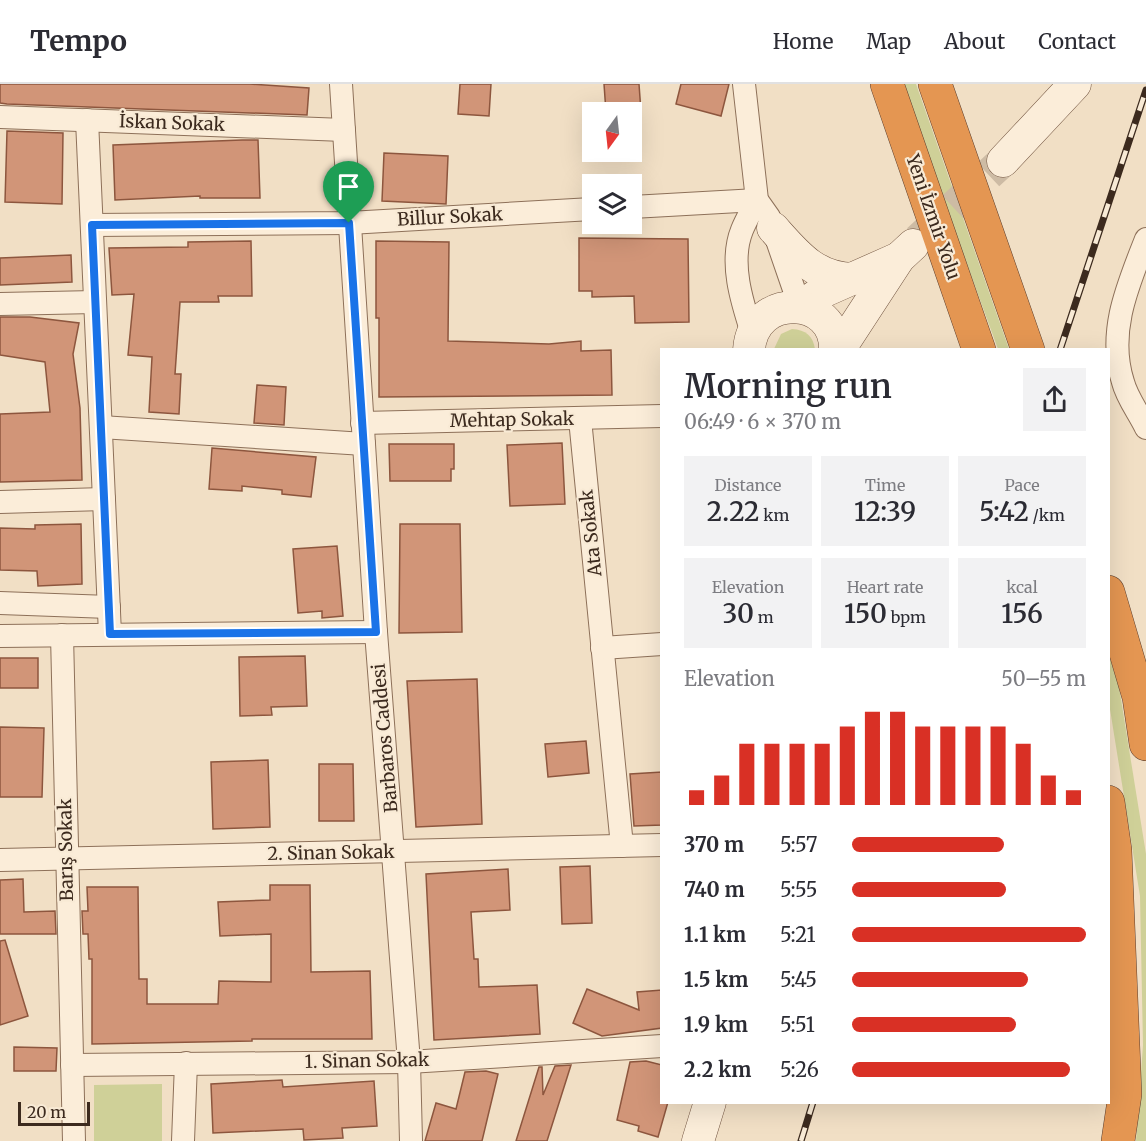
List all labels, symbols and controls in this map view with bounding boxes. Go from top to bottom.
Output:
text: Tempo [30,23,127,59]
text: Home [773,28,833,55]
text: Map [866,28,911,55]
text: About [944,28,1005,55]
text: Contact [1038,28,1116,55]
north arrow [582,102,642,162]
map controls [582,102,642,234]
street label: İskan Sokak [119,109,226,136]
street label: Yeni İzmir Yolu [901,150,966,283]
pin [323,161,374,223]
icon: arrive [332,170,365,203]
button: layers [582,174,642,234]
street label: Billur Sokak [396,202,504,231]
text: Morning run [684,366,892,407]
button: share [1023,368,1086,431]
street label: Mehtap Sokak [450,407,575,432]
text: 06:49 · 6 × 370 m [684,409,841,434]
text: Distance [715,475,781,495]
text: Time [865,475,905,495]
text: Pace [1005,475,1040,495]
street label: Ata Sokak [574,488,607,579]
text: 2.22 [707,495,760,528]
text: 12:39 [854,495,916,528]
text: 5:42 [979,495,1029,528]
text: km [760,505,789,525]
text: /km [1029,505,1065,525]
text: Elevation [712,577,784,597]
text: Heart rate [847,577,923,597]
text: kcal [1006,577,1038,597]
text: 30 [722,597,754,630]
text: 150 [844,597,887,630]
text: 156 [1001,597,1043,630]
text: m [754,607,774,627]
text: bpm [887,607,926,627]
street label: Barbaros Caddesi [367,662,402,813]
text: Elevation [684,666,775,691]
text: 50–55 m [1001,666,1086,691]
street label: Barış Sokak [53,798,78,902]
text: 370 m [684,832,744,857]
text: 5:57 [780,832,817,857]
street label: 2. Sinan Sokak [267,840,395,865]
text: 740 m [684,877,745,902]
text: 5:55 [780,877,817,902]
text: 1.1 km [684,922,746,947]
text: 5:21 [780,922,816,947]
text: 1.5 km [684,967,748,992]
text: 5:45 [780,967,817,992]
text: 1.9 km [684,1012,748,1037]
text: 5:51 [780,1012,815,1037]
street label: 1. Sinan Sokak [305,1048,430,1073]
text: 2.2 km [684,1057,751,1082]
text: 5:26 [780,1057,819,1082]
scale bar [18,1099,90,1126]
text: 20 m [27,1102,66,1122]

